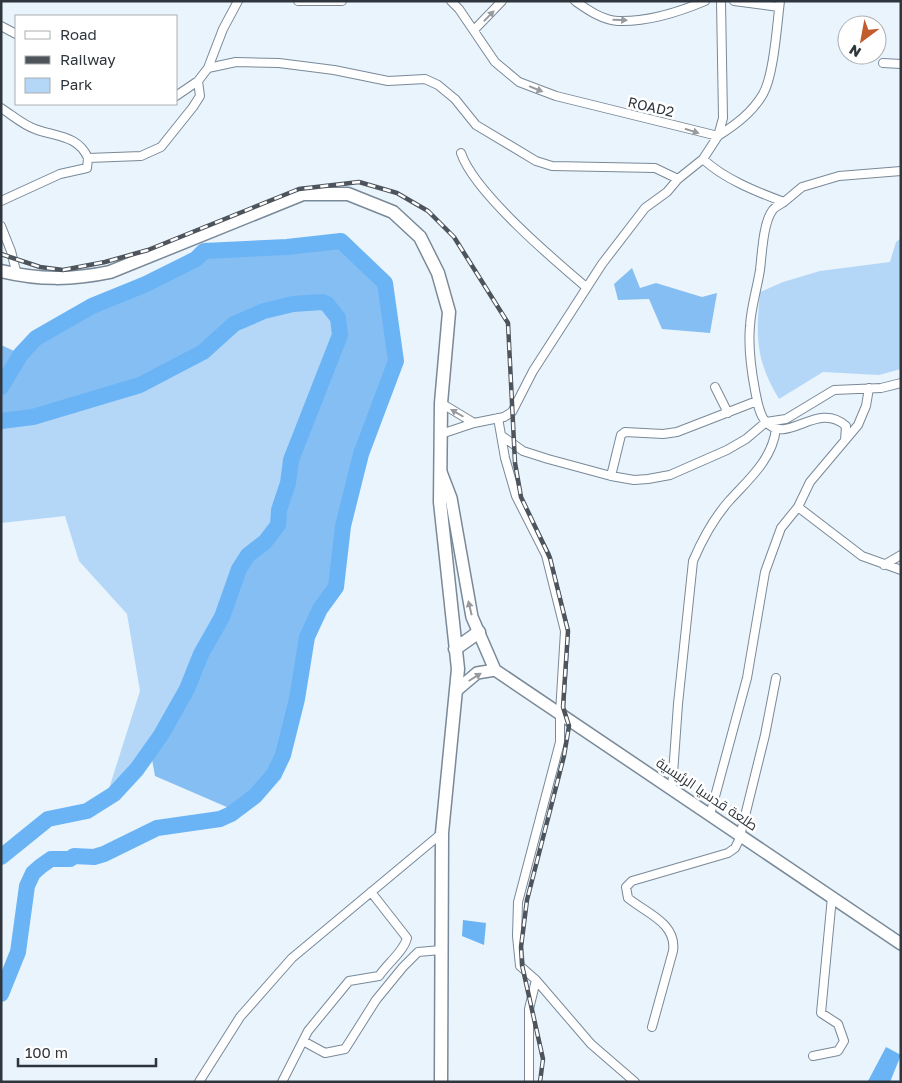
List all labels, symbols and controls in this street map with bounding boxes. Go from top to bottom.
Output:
one-way arrow [483,11,495,23]
legend [15,15,178,105]
north arrow [837,15,887,65]
one-way arrow [612,16,628,24]
text: Road [60,25,97,43]
text: N [846,41,864,61]
text: Railway [60,50,116,68]
text: Park [60,75,93,93]
one-way arrow [528,85,543,93]
street label: ROAD2 [626,93,676,120]
one-way arrow [685,128,700,135]
one-way arrow [451,408,464,417]
one-way arrow [466,601,474,616]
one-way arrow [468,672,481,681]
street label: طلعة قدسيا الرئيسية [653,753,761,834]
scale bar [18,1036,155,1068]
text: 100 m [25,1043,68,1061]

